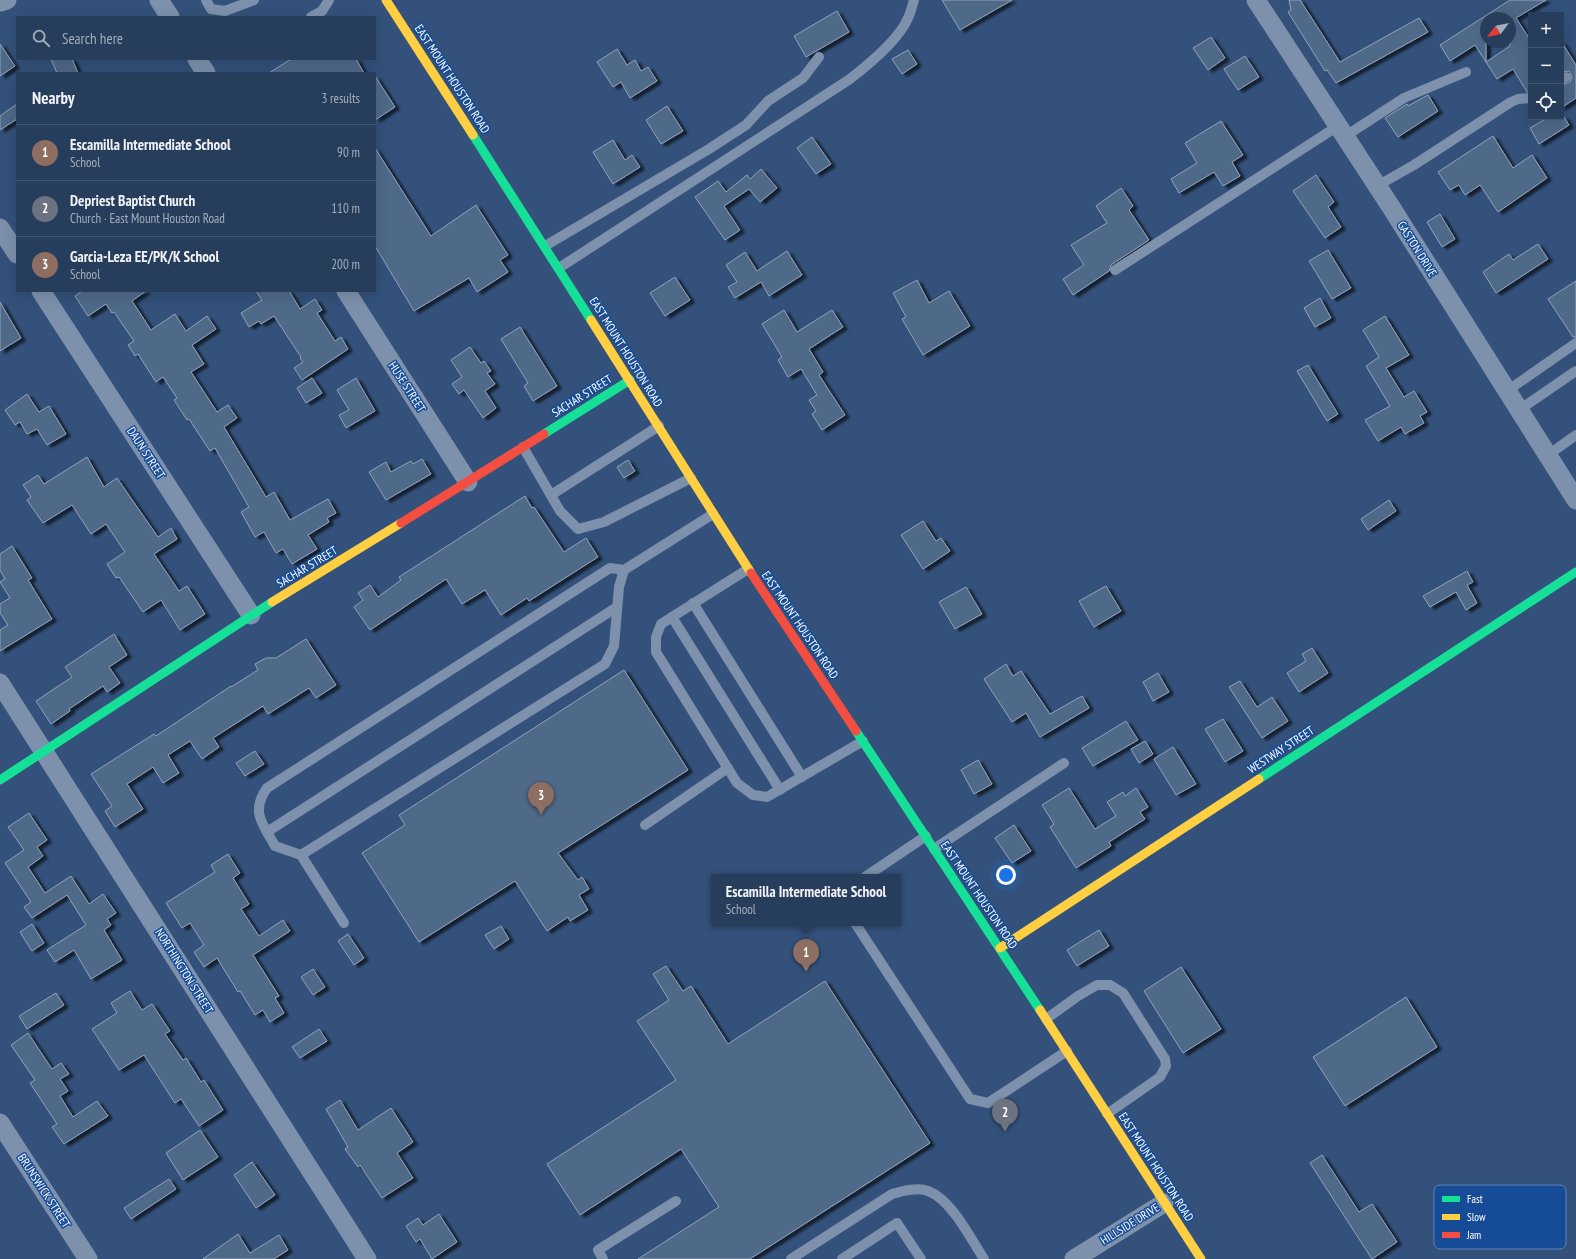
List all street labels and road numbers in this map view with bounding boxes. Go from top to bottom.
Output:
street label: EAST MOUNT HOUSTON ROAD [412,22,493,136]
street label: GASTON DRIVE [1394,218,1440,279]
street label: EAST MOUNT HOUSTON ROAD [587,294,666,409]
street label: HUSE STREET [385,359,430,415]
street label: SACHAR STREET [549,371,615,420]
street label: DAUN STREET [124,424,169,482]
street label: SACHAR STREET [274,542,340,591]
street label: EAST MOUNT HOUSTON ROAD [759,568,842,681]
street label: WESTWAY STREET [1245,722,1317,777]
street label: EAST MOUNT HOUSTON ROAD [938,838,1021,951]
street label: NORTHINGTON STREET [152,925,217,1017]
street label: EAST MOUNT HOUSTON ROAD [1116,1110,1197,1224]
street label: BRUNSWICK STREET [15,1151,74,1231]
street label: HILLSIDE DRIVE [1097,1200,1162,1248]

